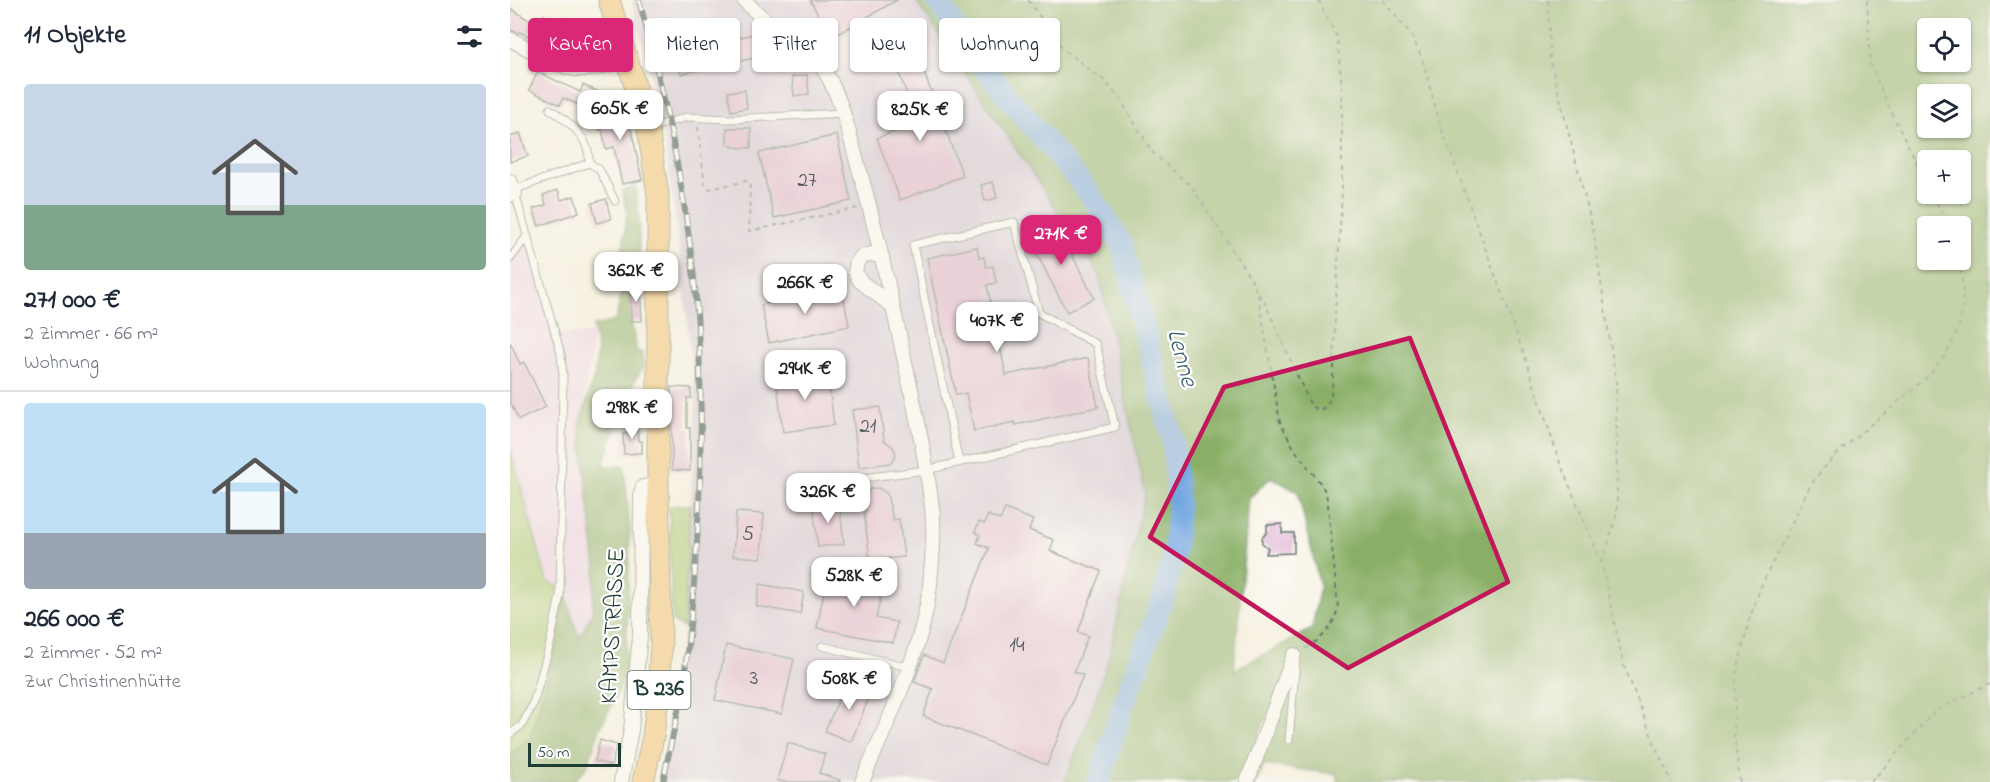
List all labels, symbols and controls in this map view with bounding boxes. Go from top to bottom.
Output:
text: 11 Objekte [24,17,126,55]
chip: Kaufen [528,18,633,72]
chip: Mieten [645,18,740,72]
chip: Filter [752,18,838,72]
chip: Neu [850,18,927,72]
chip: Wohnung [939,18,1060,72]
map controls [1917,18,1971,270]
button: locate [1917,18,1971,72]
icon: filters [453,20,486,53]
button: layers [1917,84,1971,138]
pin: 605K € [571,90,669,141]
pin: 825K € [871,91,969,142]
text: 605K € [591,95,649,124]
text: 825K € [891,96,949,125]
icon: home [201,123,309,231]
button: + [1917,150,1971,204]
house number: 27 [797,166,817,196]
pin: 271K € [1012,215,1110,266]
button: − [1917,216,1971,270]
text: 271K € [1034,220,1088,249]
pin: 362K € [587,252,685,303]
text: 362K € [608,257,664,286]
pin: 266K € [756,264,854,315]
text: 266K € [777,269,833,298]
text: 271 000 € [24,282,121,320]
pin: 407K € [948,302,1046,353]
text: 407K € [970,307,1024,336]
text: 2 Zimmer · 66 m² [24,320,158,349]
water label: Lenne [1155,325,1207,392]
text: Wohnung [24,349,99,378]
pin: 294K € [756,350,854,401]
text: 294K € [779,355,831,384]
pin: 298K € [583,389,681,440]
text: 298K € [606,394,658,423]
house number: 21 [859,412,877,442]
icon: home [201,442,309,550]
pin: 326K € [779,473,877,524]
text: 326K € [800,478,856,507]
house number: 5 [742,520,754,550]
street label: KAMPSTRASSE [592,547,636,705]
pin: 528K € [805,557,903,608]
text: 528K € [825,562,883,591]
text: 266 000 € [24,601,125,639]
house number: 14 [1009,631,1025,661]
text: 2 Zimmer · 52 m² [24,639,162,668]
pin: 508K € [800,660,898,711]
house number: 3 [750,664,758,694]
text: 508K € [821,665,877,694]
text: Zur Christinenhütte [24,668,181,697]
road number: B 236 [628,671,690,709]
scale bar [528,740,621,768]
text: 50 m [537,741,569,765]

